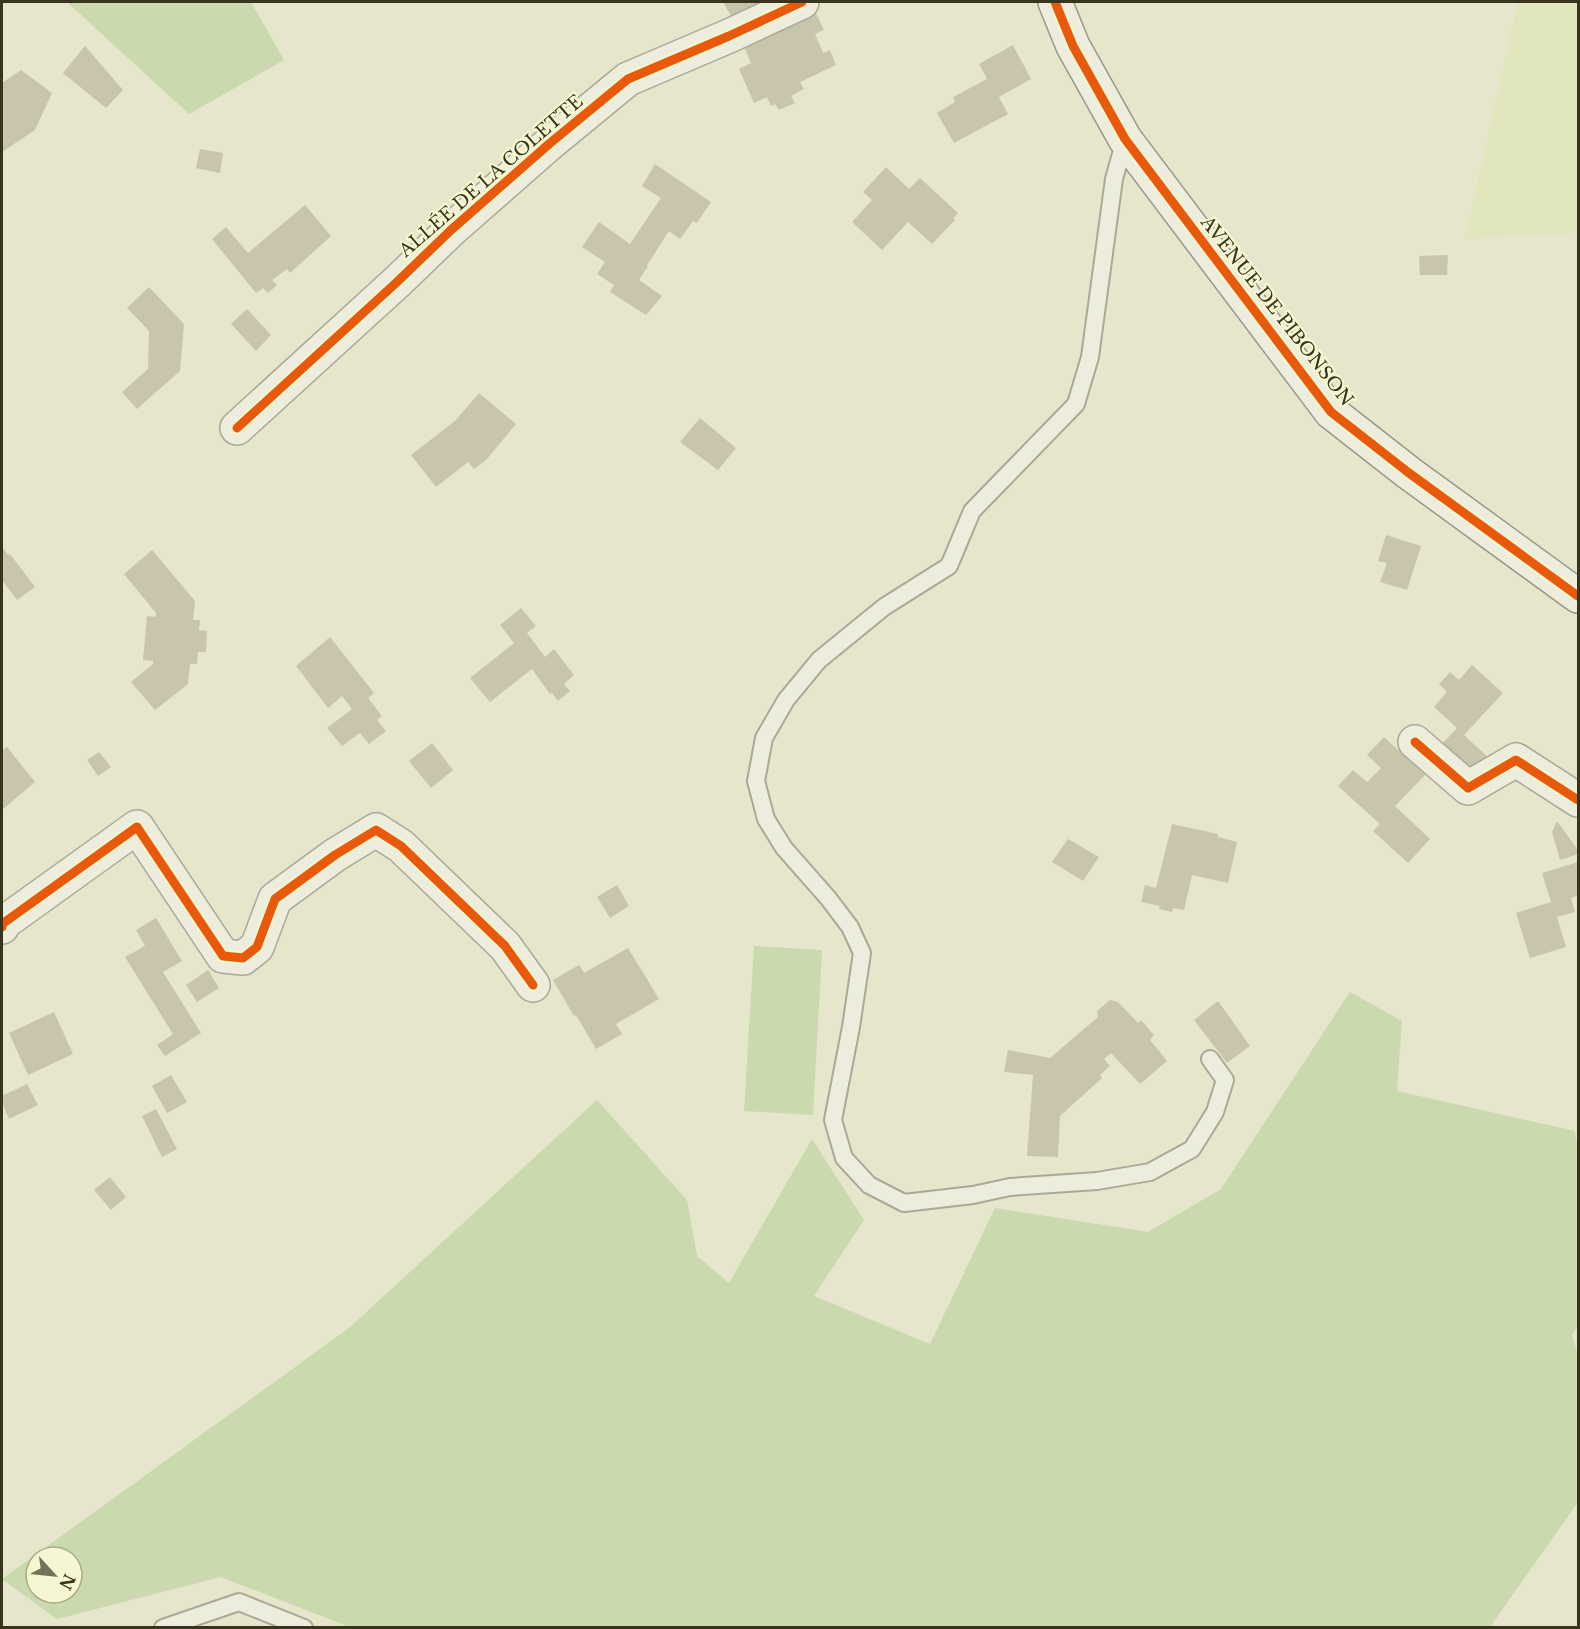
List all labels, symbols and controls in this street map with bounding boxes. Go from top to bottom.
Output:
street label: ALLÉE DE LA COLETTE [393,90,587,262]
street label: AVENUE DE PIBONSON [1195,211,1358,410]
north arrow [24,1545,84,1605]
text: N [55,1571,80,1593]

